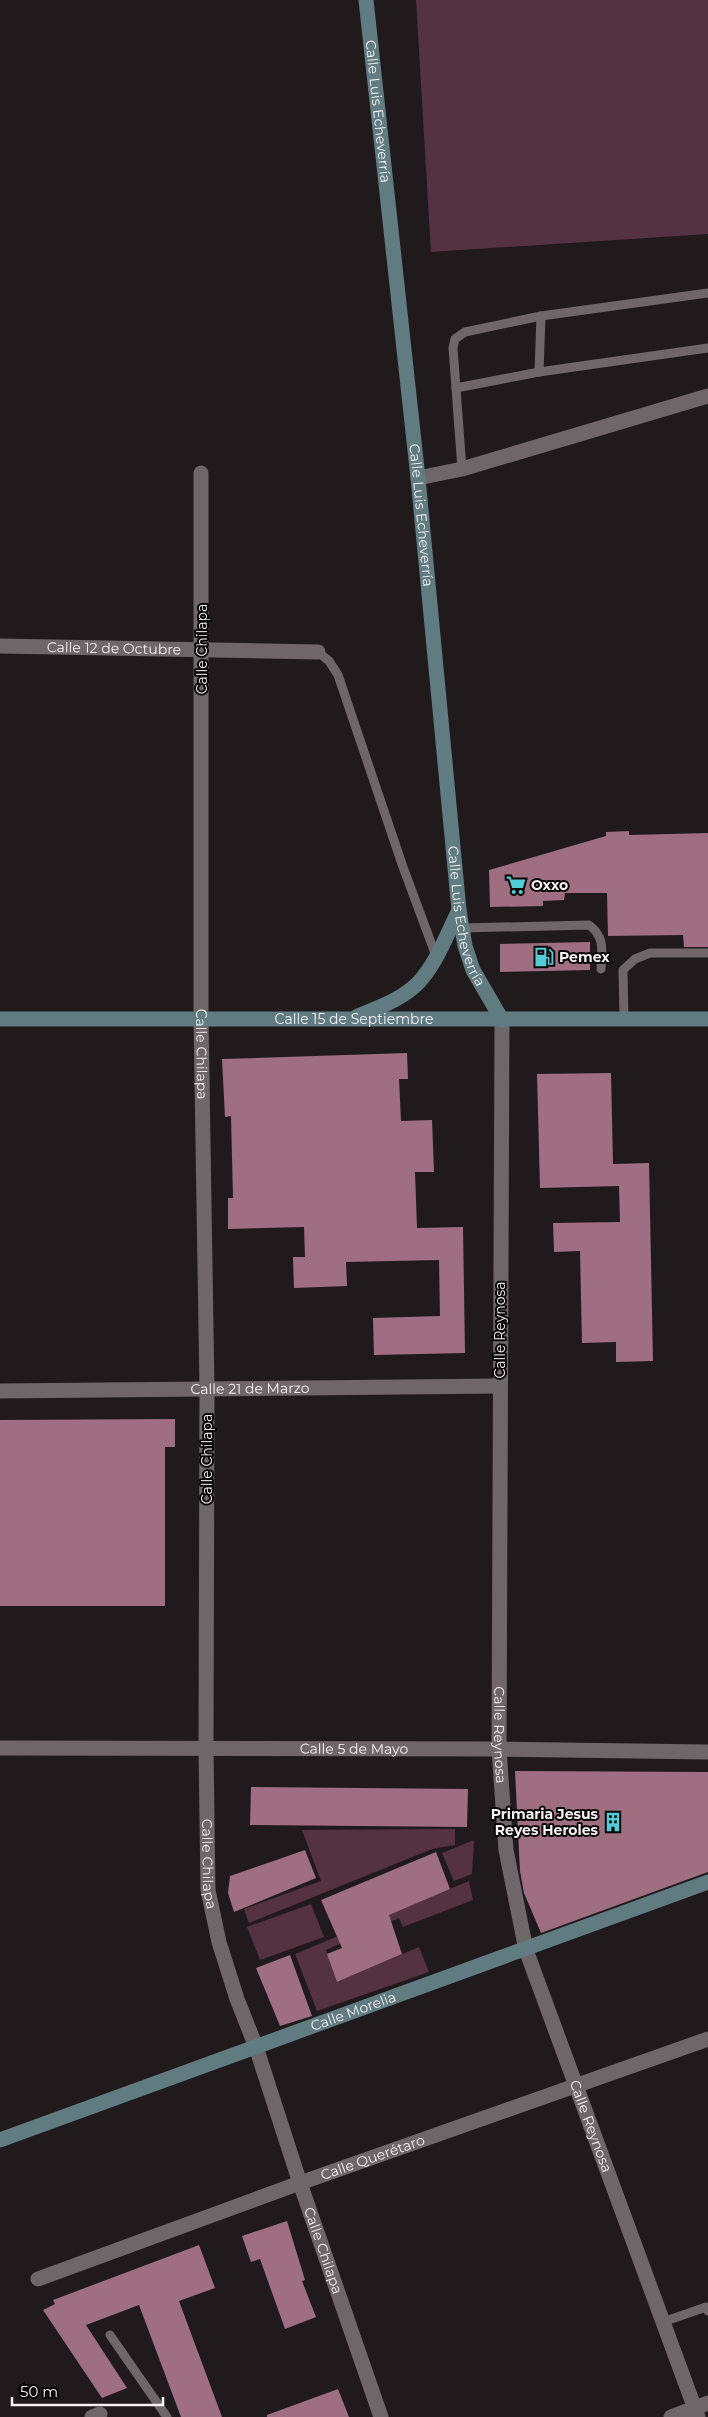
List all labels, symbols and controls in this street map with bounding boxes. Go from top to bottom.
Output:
street label: Calle Luis Echeverría [361,39,395,184]
street label: Calle Luis Echeverría [405,443,437,587]
street label: Calle Chilapa [193,604,211,694]
street label: Calle 12 de Octubre [47,638,181,658]
street label: Calle Luis Echeverría [444,845,489,989]
supermarket icon: Oxxo [505,874,527,896]
place label: Oxxo [531,876,568,894]
fuel station icon: Pemex [533,946,555,968]
place label: Pemex [559,948,610,966]
street label: Calle Chilapa [192,1009,211,1100]
street label: Calle 15 de Septiembre [275,1010,433,1028]
street label: Calle Reynosa [491,1281,509,1379]
street label: Calle 21 de Marzo [190,1379,310,1398]
street label: Calle Chilapa [198,1414,216,1504]
street label: Calle Reynosa [490,1686,510,1784]
street label: Calle 5 de Mayo [300,1740,409,1758]
place label: Primaria Jesus Reyes Heroles [491,1805,599,1839]
building icon: Primaria Jesus Reyes Heroles [602,1811,624,1833]
street label: Calle Chilapa [198,1818,221,1911]
street label: Calle Morelia [308,1987,398,2035]
street label: Calle Reynosa [566,2077,616,2175]
street label: Calle Querétaro [318,2131,427,2184]
street label: Calle Chilapa [300,2205,347,2296]
scale bar [12,2374,164,2406]
text: 50 m [20,2382,58,2401]

